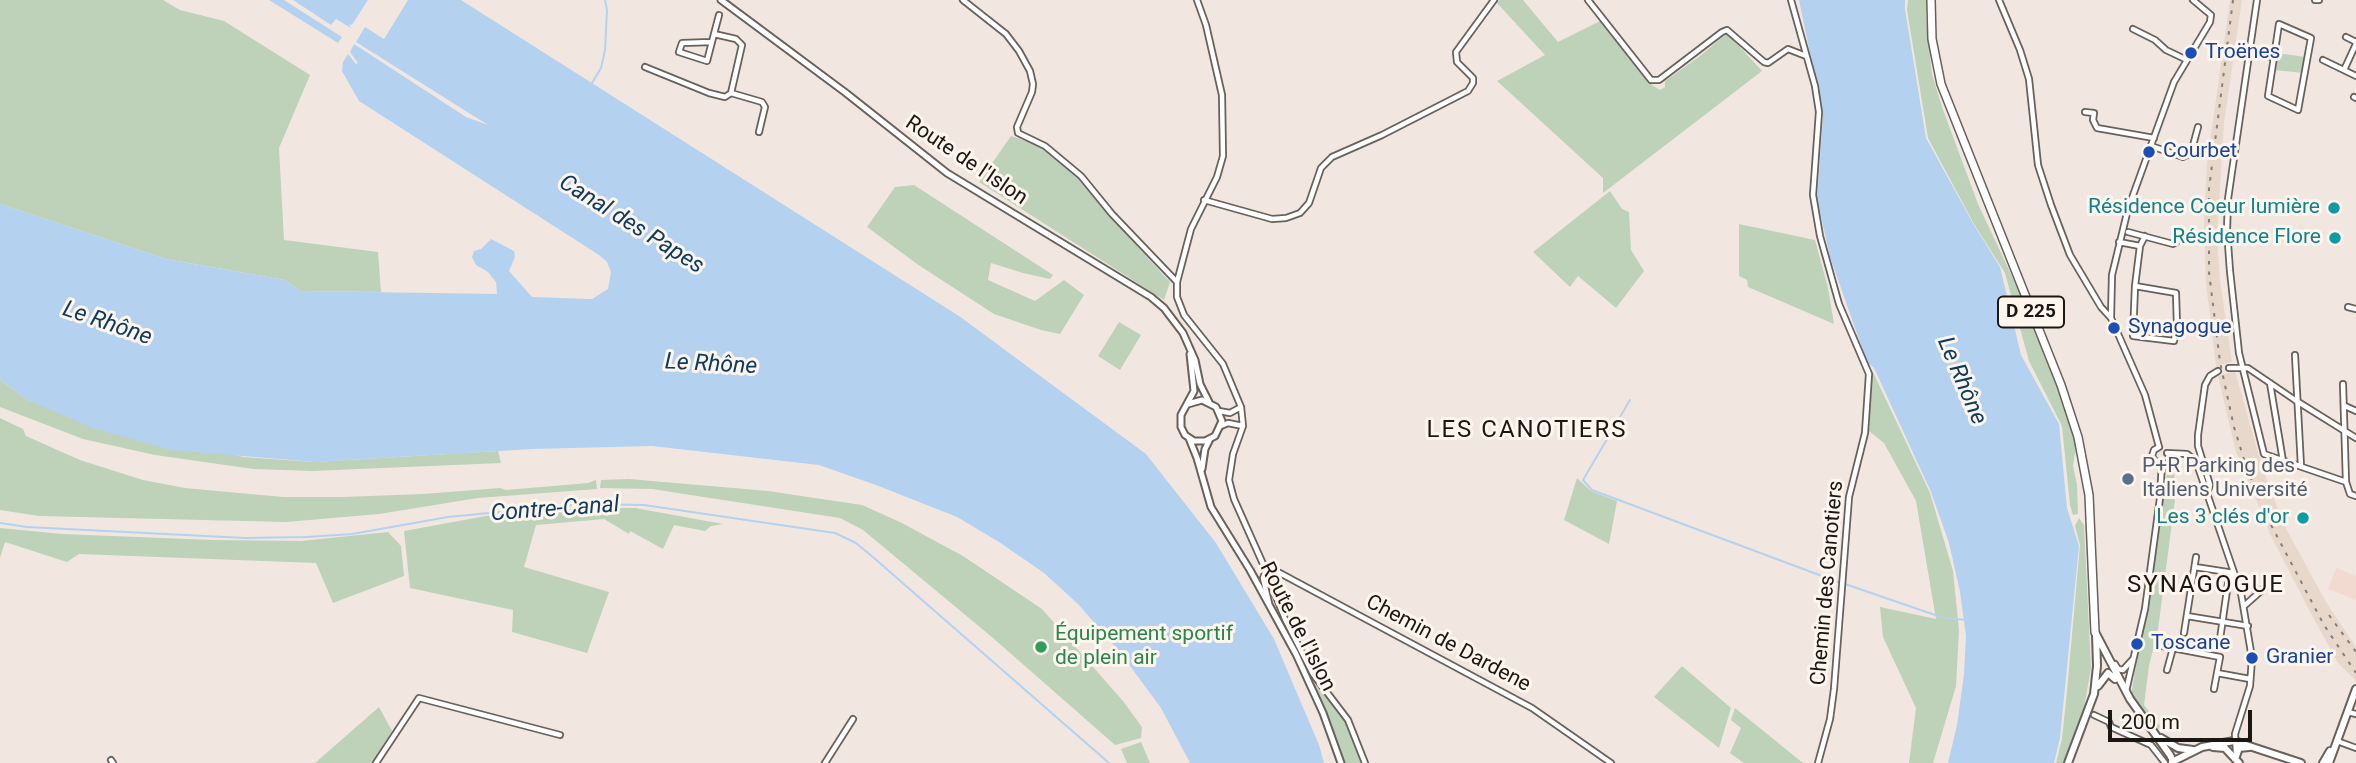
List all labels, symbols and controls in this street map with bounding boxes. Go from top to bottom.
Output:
place label: Troënes [2205,40,2280,66]
marker: Troënes [2183,45,2199,61]
street label: Route de l'Islon [900,111,1032,211]
place label: Courbet [2163,139,2237,165]
marker: Courbet [2141,144,2157,160]
water label: Canal des Papes [553,169,709,281]
place label: Résidence Coeur lumière [2088,195,2320,221]
marker: Résidence Coeur lumière [2326,200,2342,216]
place label: Résidence Flore [2172,225,2321,251]
marker: Résidence Flore [2327,230,2343,246]
water label: Le Rhône [59,296,155,352]
road number: D 225 [1998,296,2064,328]
place label: Synagogue [2128,315,2232,341]
marker: Synagogue [2106,320,2122,336]
water label: Le Rhône [1930,333,1992,429]
water label: Le Rhône [664,349,758,381]
district label: LES CANOTIERS [1428,417,1626,445]
place label: P+R Parking des Italiens Université [2142,454,2308,504]
marker: P+R Parking des Italiens Université [2120,471,2136,487]
street label: Chemin des Canotiers [1806,480,1850,686]
water label: Contre-Canal [490,492,620,528]
place label: Les 3 clés d'or [2156,505,2289,531]
marker: Les 3 clés d'or [2295,510,2311,526]
street label: Route de l'Islon [1254,558,1340,696]
district label: SYNAGOGUE [2128,572,2284,600]
street label: Chemin de Dardene [1361,590,1535,698]
place label: Équipement sportif de plein air [1055,622,1233,672]
place label: Toscane [2151,631,2230,657]
marker: Toscane [2129,636,2145,652]
marker: Équipement sportif de plein air [1033,639,1049,655]
place label: Granier [2266,645,2333,671]
marker: Granier [2244,650,2260,666]
scale bar [2111,696,2254,740]
text: 200 m [2121,710,2180,734]

